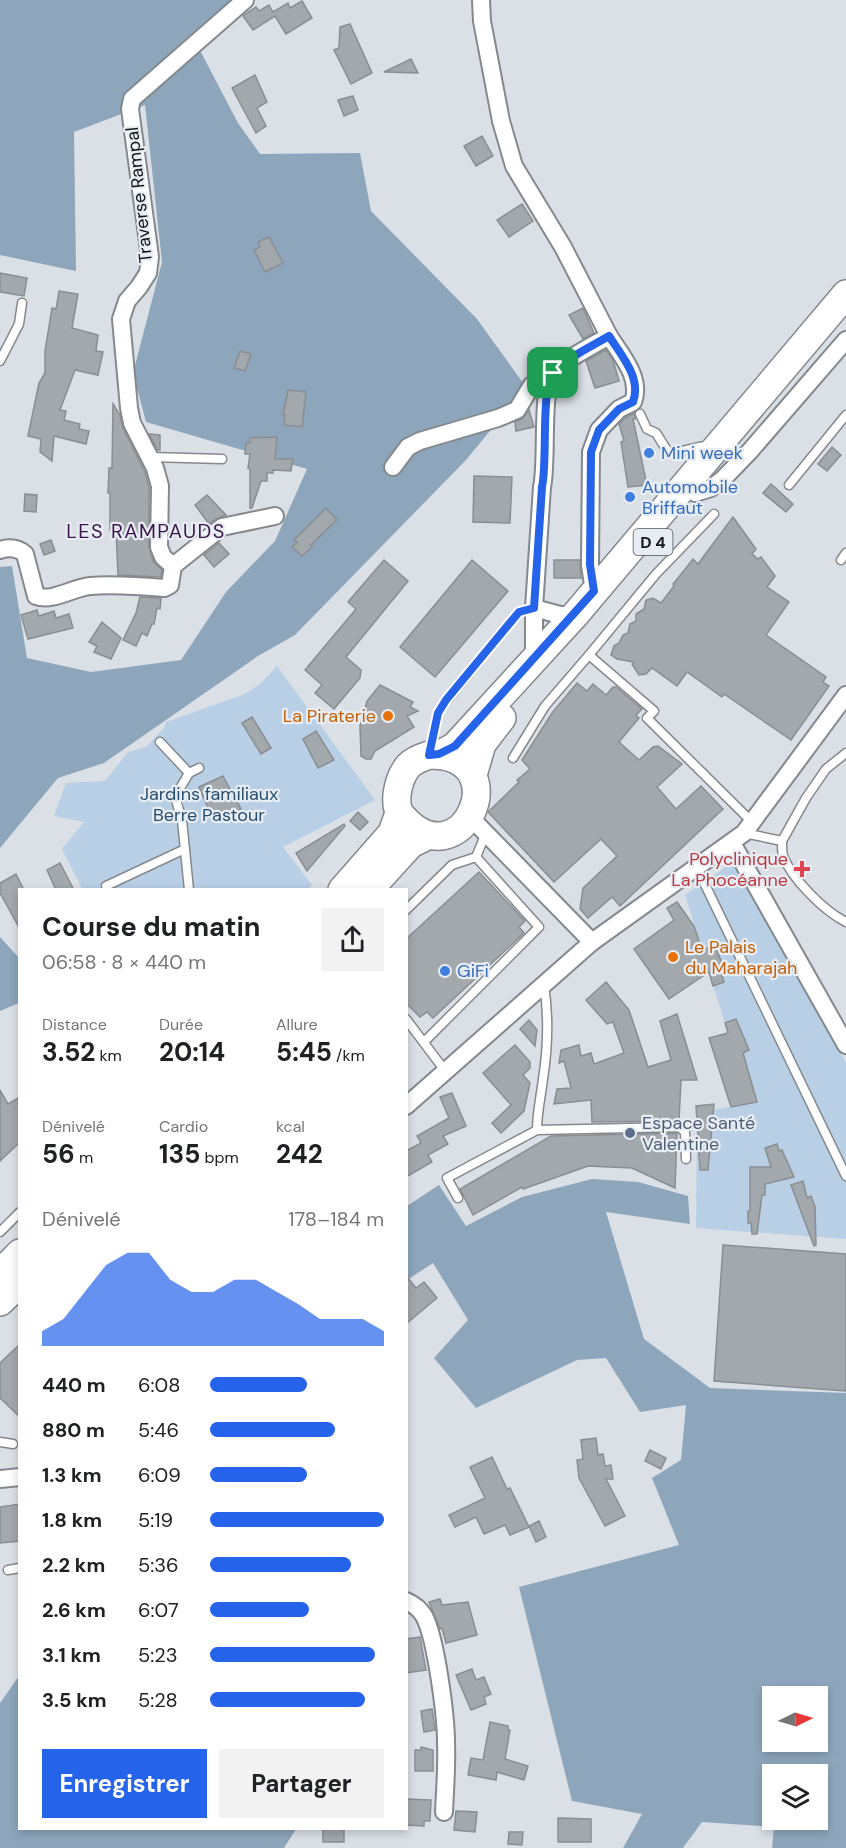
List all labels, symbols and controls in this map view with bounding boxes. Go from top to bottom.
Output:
street label: Traverse Rampal [120,126,158,264]
pin [527,347,578,398]
icon: arrive [536,356,569,389]
place label: Mini week [661,441,743,465]
marker: Mini week [642,446,656,460]
place label: Automobile Briffaut [642,475,738,520]
marker: Automobile Briffaut [623,490,637,504]
district label: LES RAMPAUDS [66,518,226,544]
road number: D 4 [634,529,672,555]
place label: La Piraterie [283,704,376,728]
marker: La Piraterie [381,709,395,723]
park label: Jardins familiaux Berre Pastour [140,782,278,827]
place label: Polyclinique La Phocéanne [671,847,788,892]
marker: Polyclinique La Phocéanne [793,860,811,878]
button: share [321,908,384,971]
text: Course du matin [42,909,261,944]
place label: Le Palais du Maharajah [685,935,797,980]
text: 06:58 · 8 × 440 m [42,949,206,975]
marker: Le Palais du Maharajah [666,950,680,964]
place label: GiFi [457,959,489,983]
marker: GiFi [438,964,452,978]
text: Distance [42,1014,107,1035]
text: Durée [159,1014,203,1035]
text: Allure [276,1014,318,1035]
text: 3.52 [42,1035,95,1069]
text: 20:14 [159,1035,225,1069]
text: 5:45 [276,1035,332,1069]
text: km [95,1045,122,1066]
text: /km [332,1045,365,1066]
place label: Espace Santé Valentine [642,1111,755,1156]
text: Dénivelé [42,1116,105,1137]
text: Cardio [159,1116,208,1137]
text: kcal [276,1116,305,1137]
marker: Espace Santé Valentine [623,1126,637,1140]
text: 56 [42,1137,75,1171]
text: 135 [159,1137,200,1171]
text: 242 [276,1137,323,1171]
text: m [75,1147,93,1168]
text: bpm [200,1147,239,1168]
text: Dénivelé [42,1206,121,1232]
text: 178–184 m [288,1206,384,1232]
text: 440 m [42,1372,106,1398]
text: 6:08 [138,1372,180,1398]
text: 880 m [42,1417,105,1443]
text: 5:46 [138,1417,179,1443]
text: 1.3 km [42,1462,101,1488]
text: 6:09 [138,1462,181,1488]
text: 1.8 km [42,1507,102,1533]
text: 5:19 [138,1507,173,1533]
text: 2.2 km [42,1552,105,1578]
text: 5:36 [138,1552,179,1578]
text: 2.6 km [42,1597,106,1623]
text: 6:07 [138,1597,179,1623]
text: 3.1 km [42,1642,101,1668]
text: 5:23 [138,1642,178,1668]
north arrow [762,1686,828,1752]
map controls [762,1686,828,1830]
text: 3.5 km [42,1687,107,1713]
text: 5:28 [138,1687,178,1713]
button: Enregistrer [42,1749,207,1818]
button: Partager [219,1749,384,1818]
button: layers [762,1764,828,1830]

